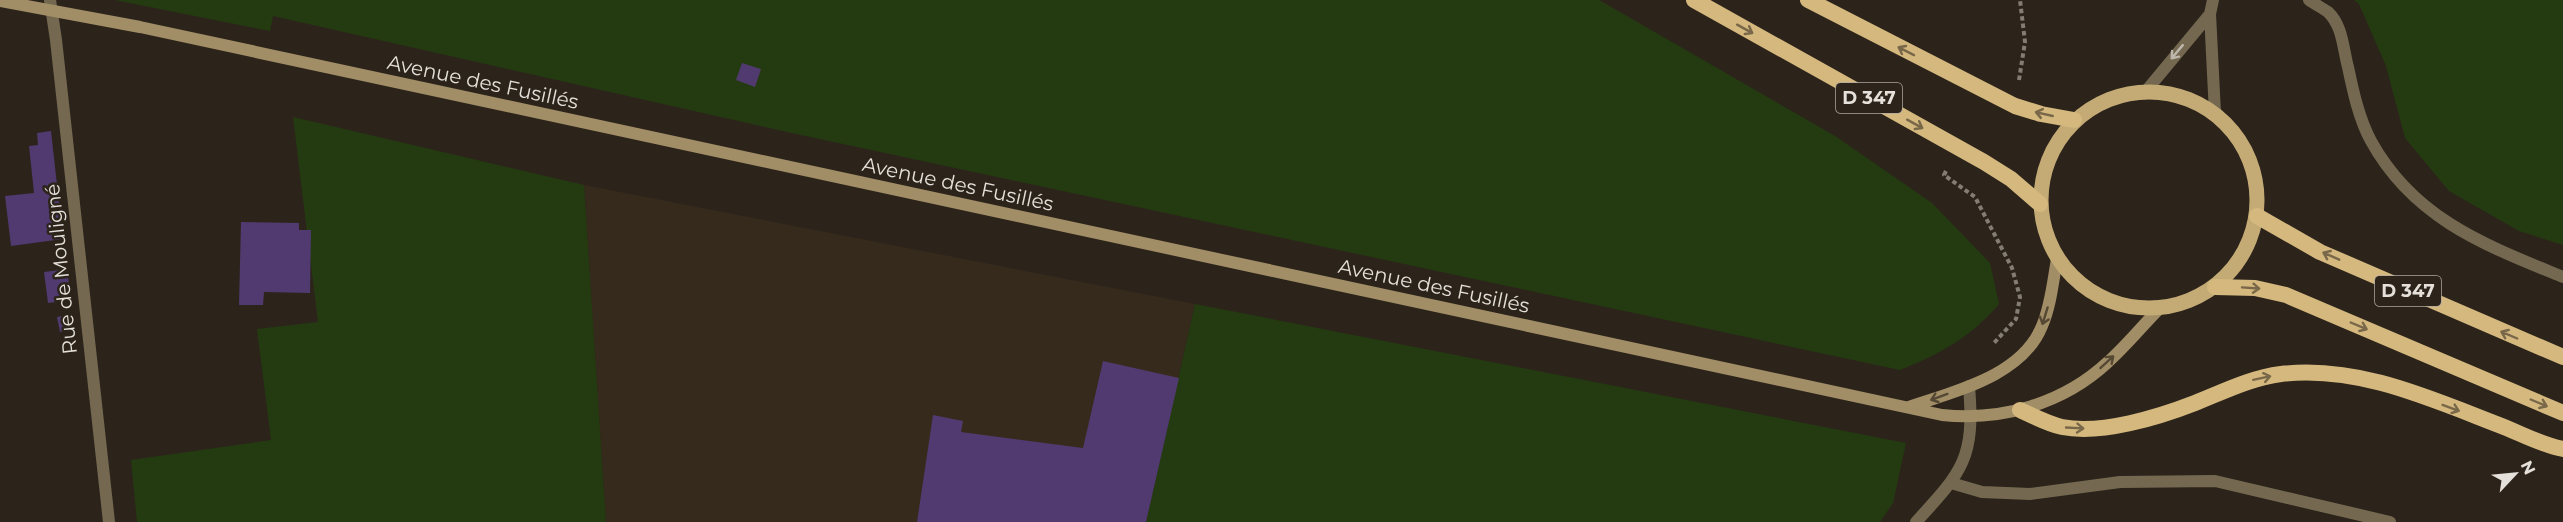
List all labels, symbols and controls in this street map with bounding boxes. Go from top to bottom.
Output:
one-way arrow [1736,23,1753,35]
one-way arrow [2171,44,2184,60]
one-way arrow [1898,45,1916,57]
street label: Avenue des Fusillés [385,50,581,114]
road number: D 347 [1836,83,1902,113]
one-way arrow [2035,108,2054,120]
one-way arrow [1906,118,1923,130]
street label: Avenue des Fusillés [860,152,1056,216]
street label: Rue de Mouligné [40,183,82,355]
one-way arrow [2322,250,2340,261]
street label: Avenue des Fusillés [1336,254,1532,318]
road number: D 347 [2375,276,2441,306]
one-way arrow [2241,283,2260,294]
one-way arrow [2039,306,2050,325]
one-way arrow [2350,321,2368,332]
one-way arrow [2500,329,2519,340]
one-way arrow [2100,355,2115,369]
one-way arrow [2252,372,2271,383]
one-way arrow [1930,392,1949,403]
one-way arrow [2529,398,2547,409]
one-way arrow [2441,403,2460,414]
one-way arrow [2065,423,2085,434]
north arrow [2485,444,2545,504]
text: N [2517,458,2539,478]

